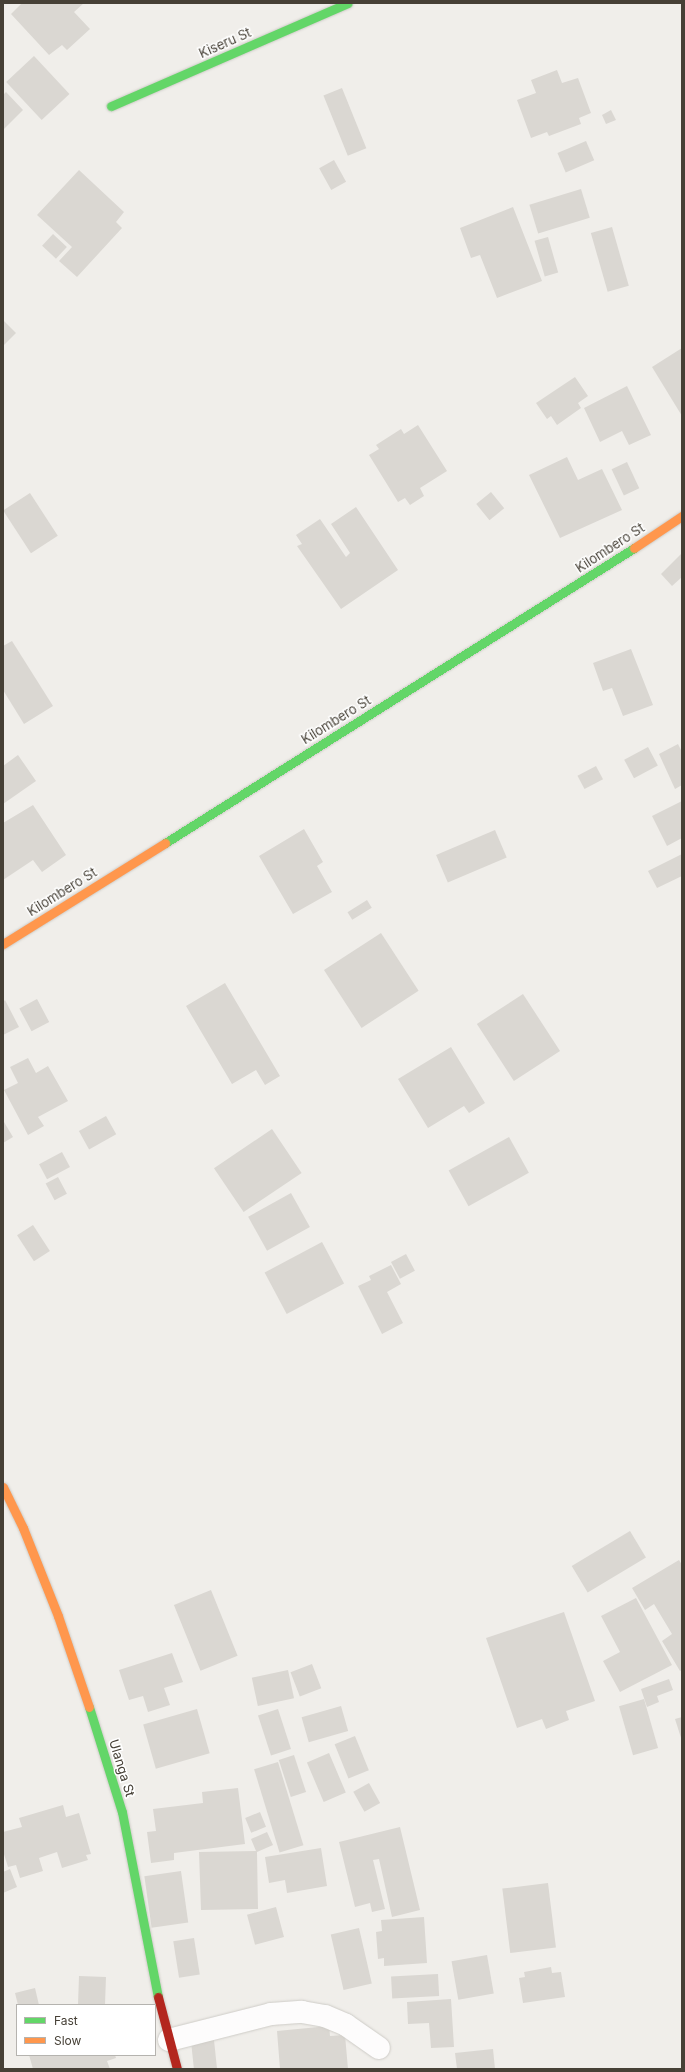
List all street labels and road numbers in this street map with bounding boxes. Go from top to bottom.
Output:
street label: Kiseru St [197,25,253,61]
street label: Kilombero St [573,520,647,576]
street label: Kilombero St [299,693,373,747]
street label: Kilombero St [25,865,99,919]
street label: Ulanga St [106,1737,138,1799]

